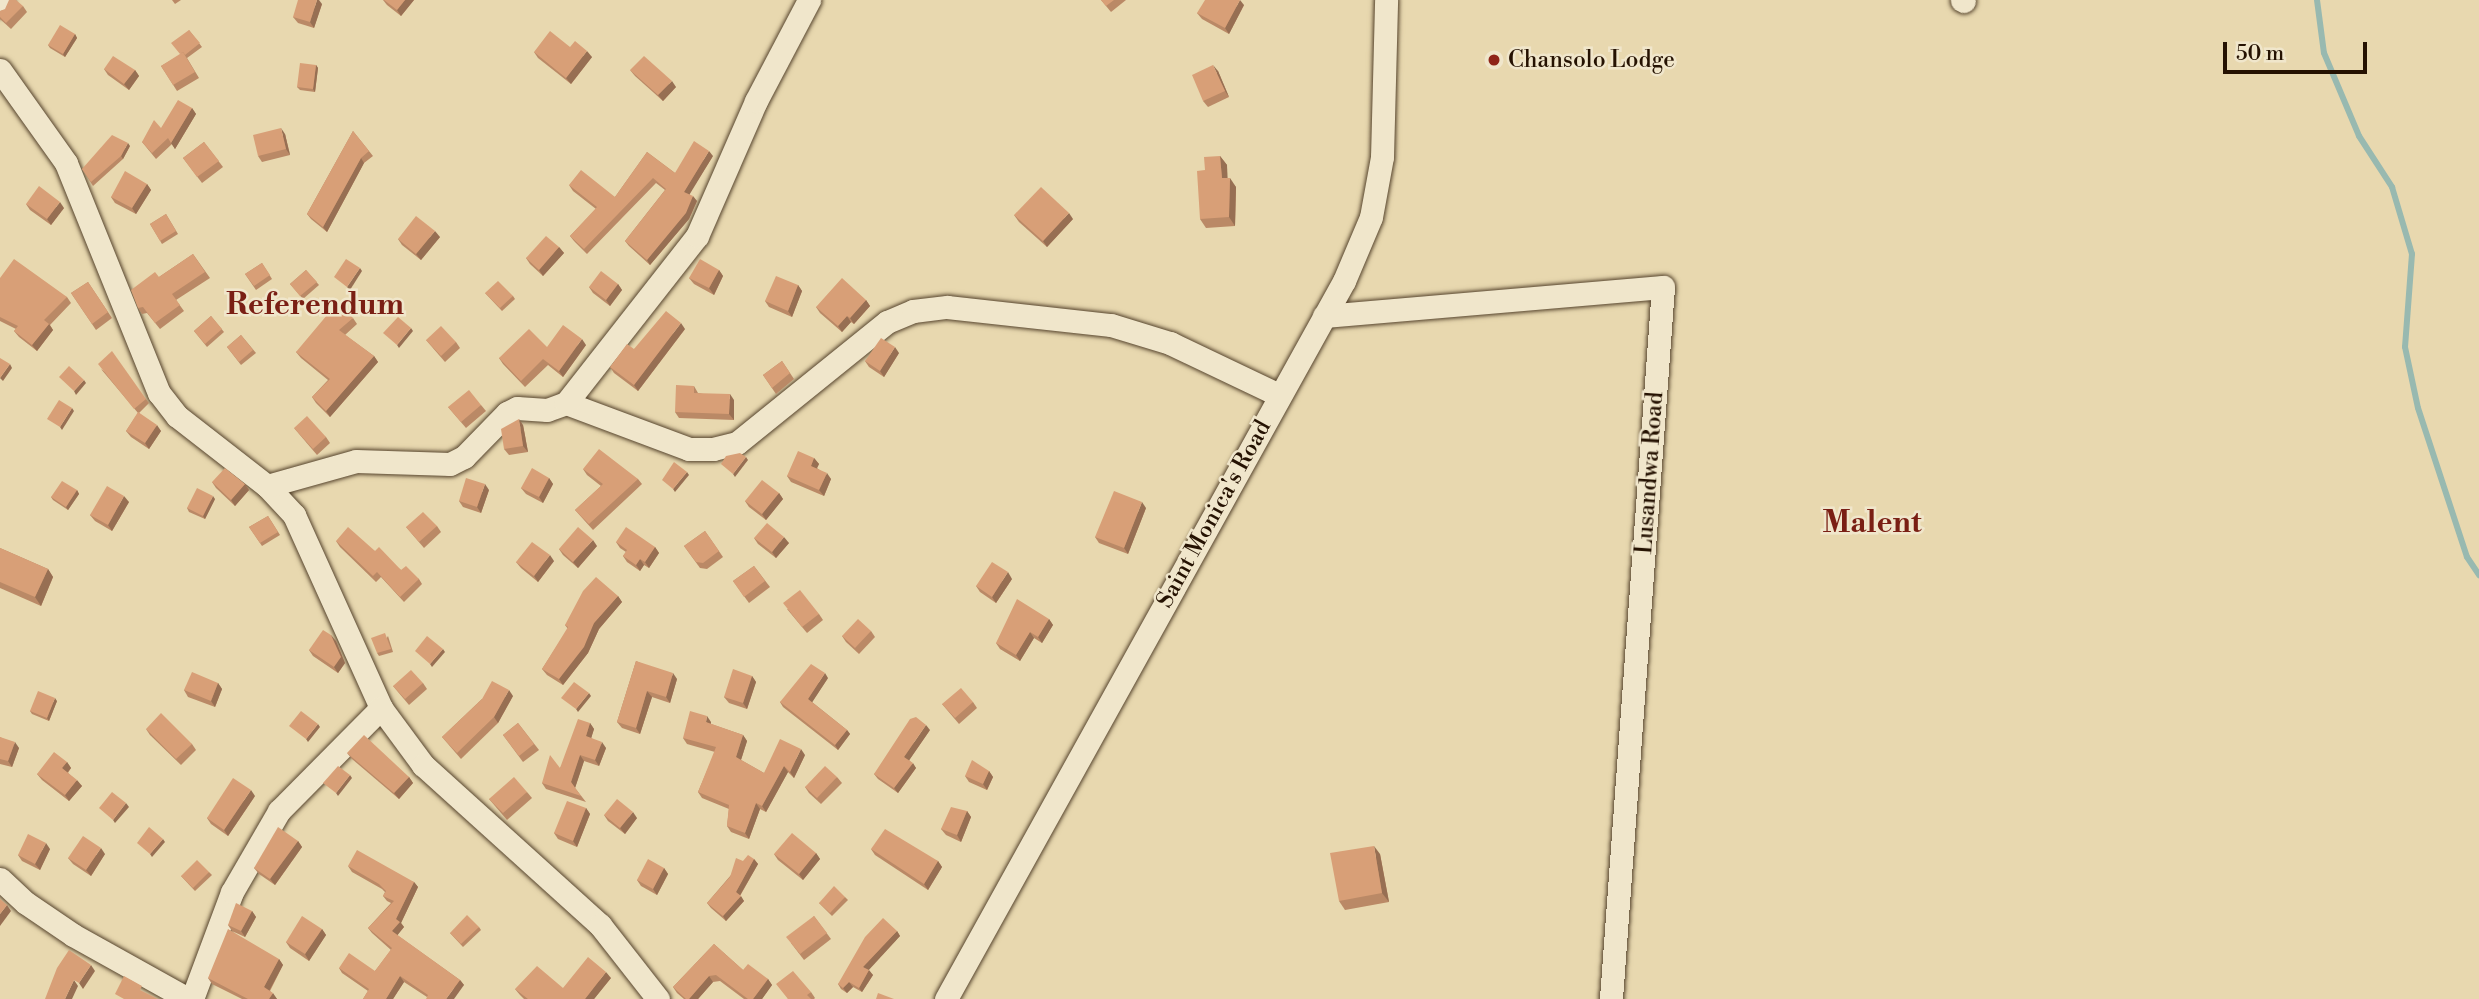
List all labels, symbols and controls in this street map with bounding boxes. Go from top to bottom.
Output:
scale bar [2227,28,2370,72]
text: 50 m [2236,41,2284,67]
place label: Chansolo Lodge [1508,46,1675,74]
marker: Chansolo Lodge [1486,52,1502,68]
district label: Referendum [226,287,404,323]
street label: Lusandwa Road [1631,391,1669,555]
street label: Saint Monica's Road [1151,415,1277,613]
district label: Malent [1822,505,1922,541]

